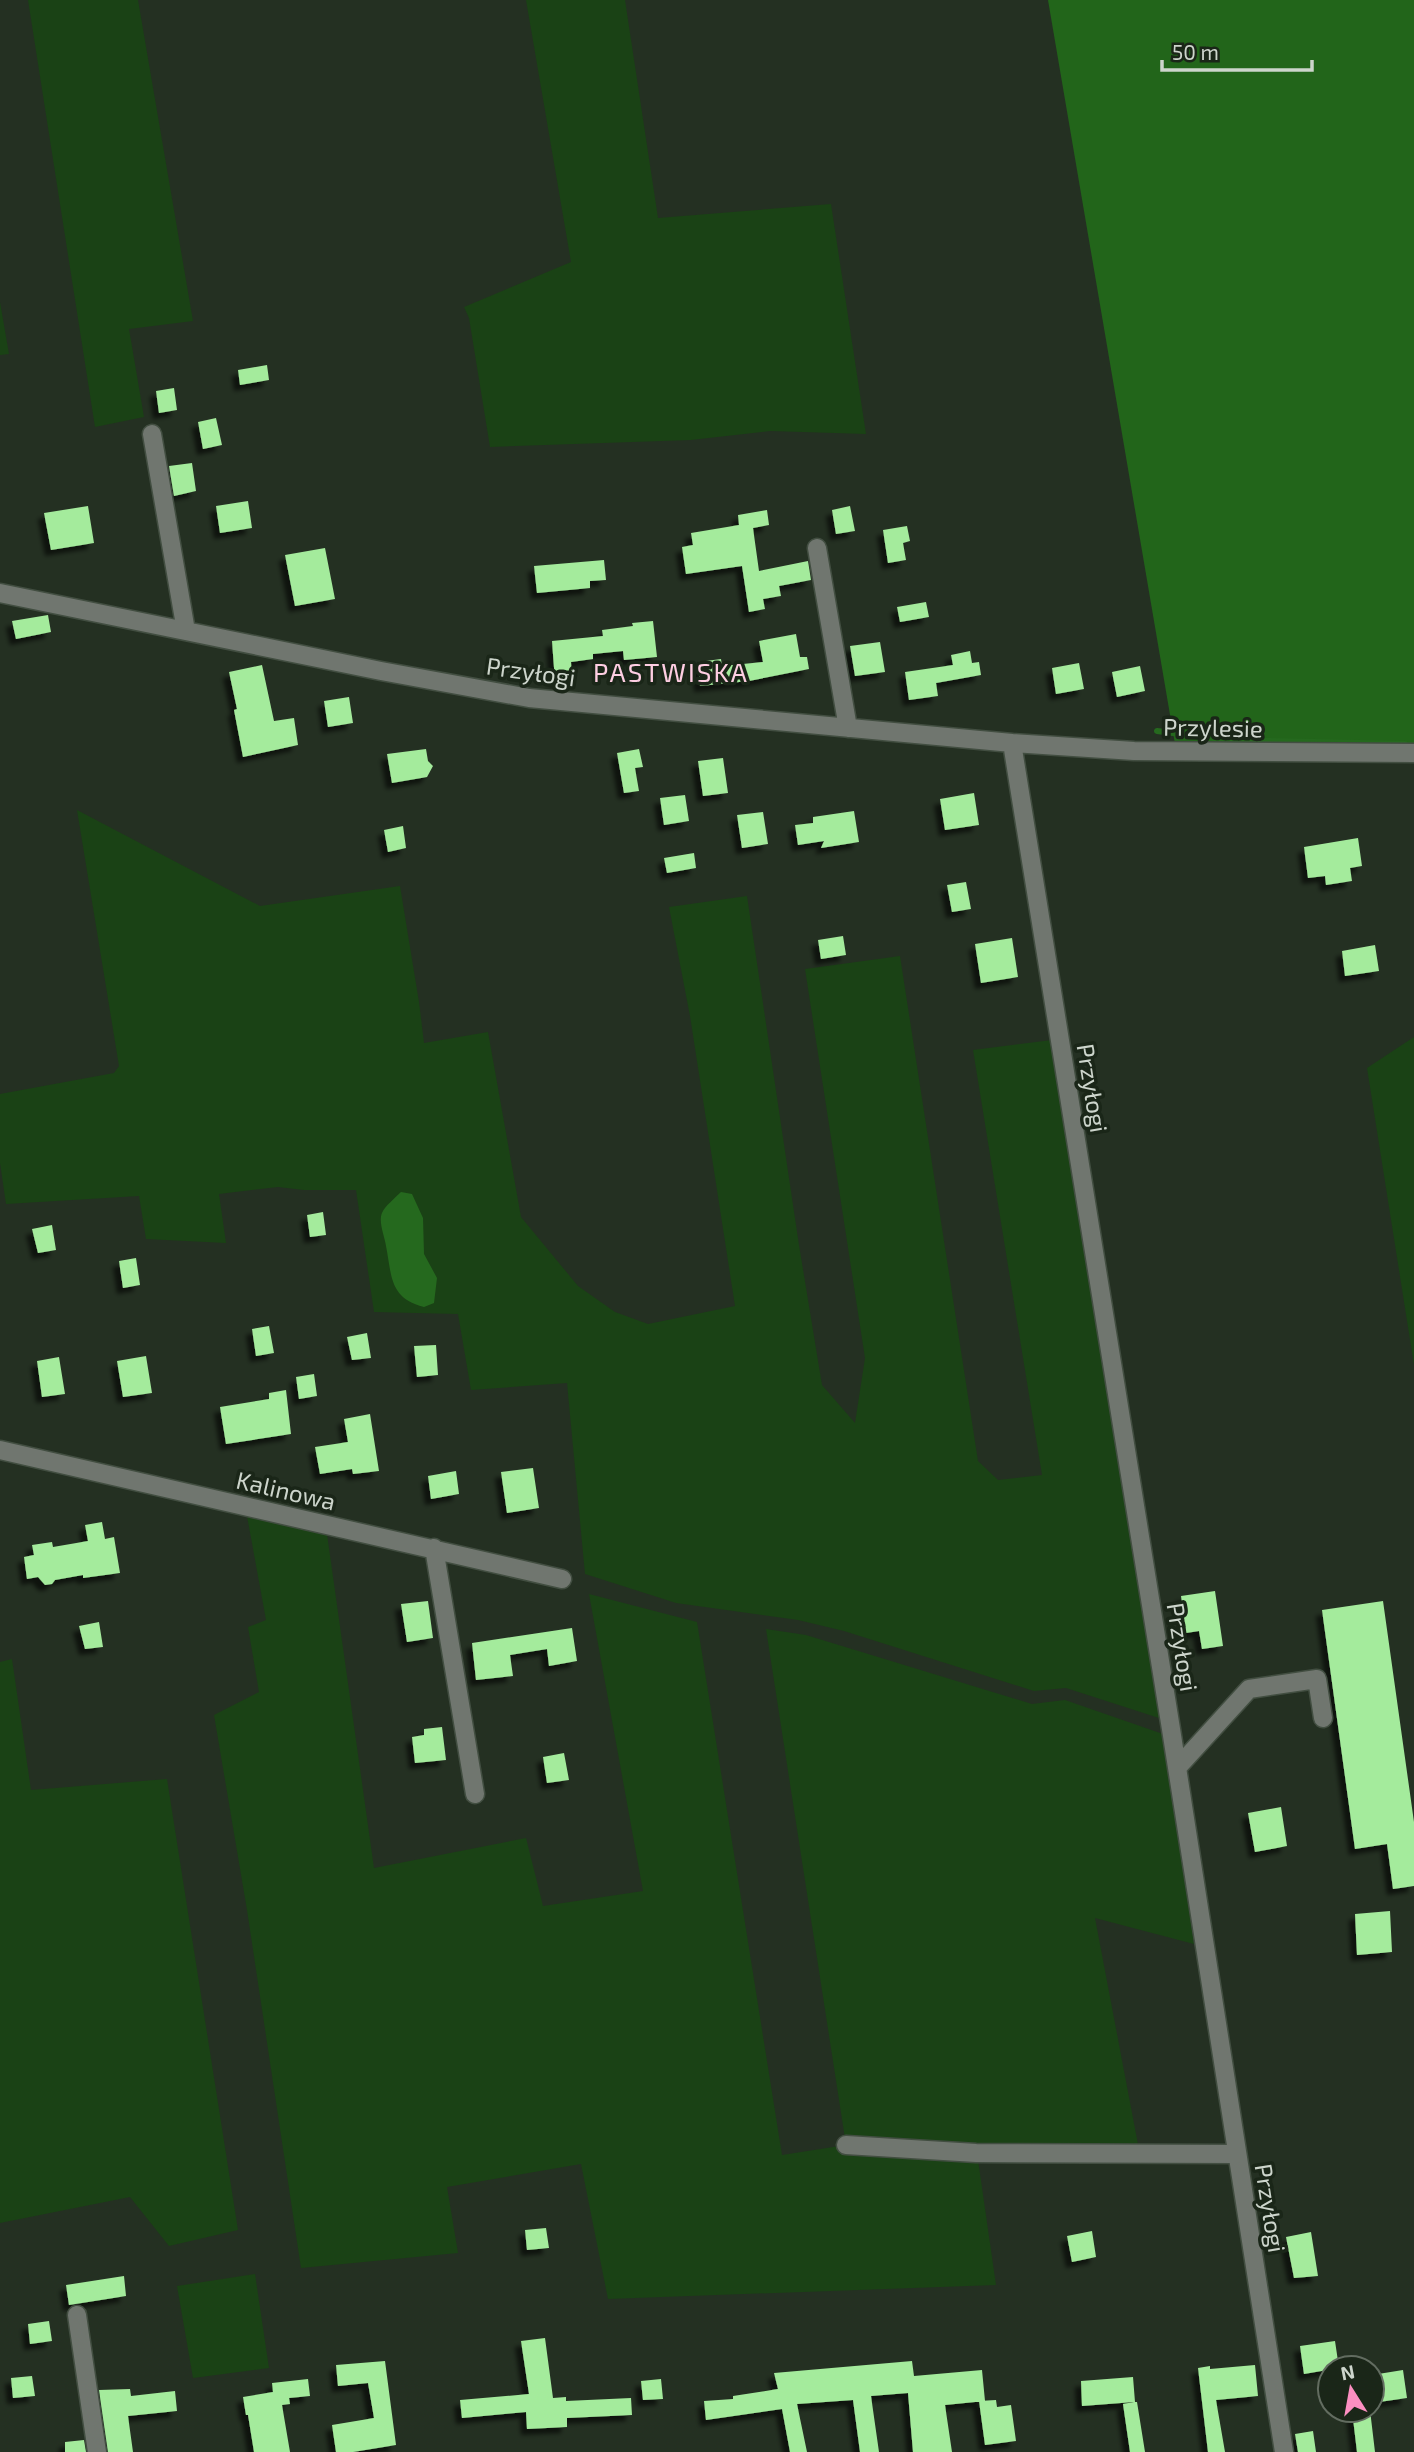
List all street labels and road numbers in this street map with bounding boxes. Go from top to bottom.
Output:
street label: Przyłogi [485,650,577,692]
street label: Przylesie [1163,712,1263,742]
street label: Przyłogi [1072,1041,1114,1135]
street label: Kalinowa [234,1465,338,1515]
street label: Przyłogi [1162,1600,1204,1694]
street label: Przyłogi [1250,2161,1292,2255]

